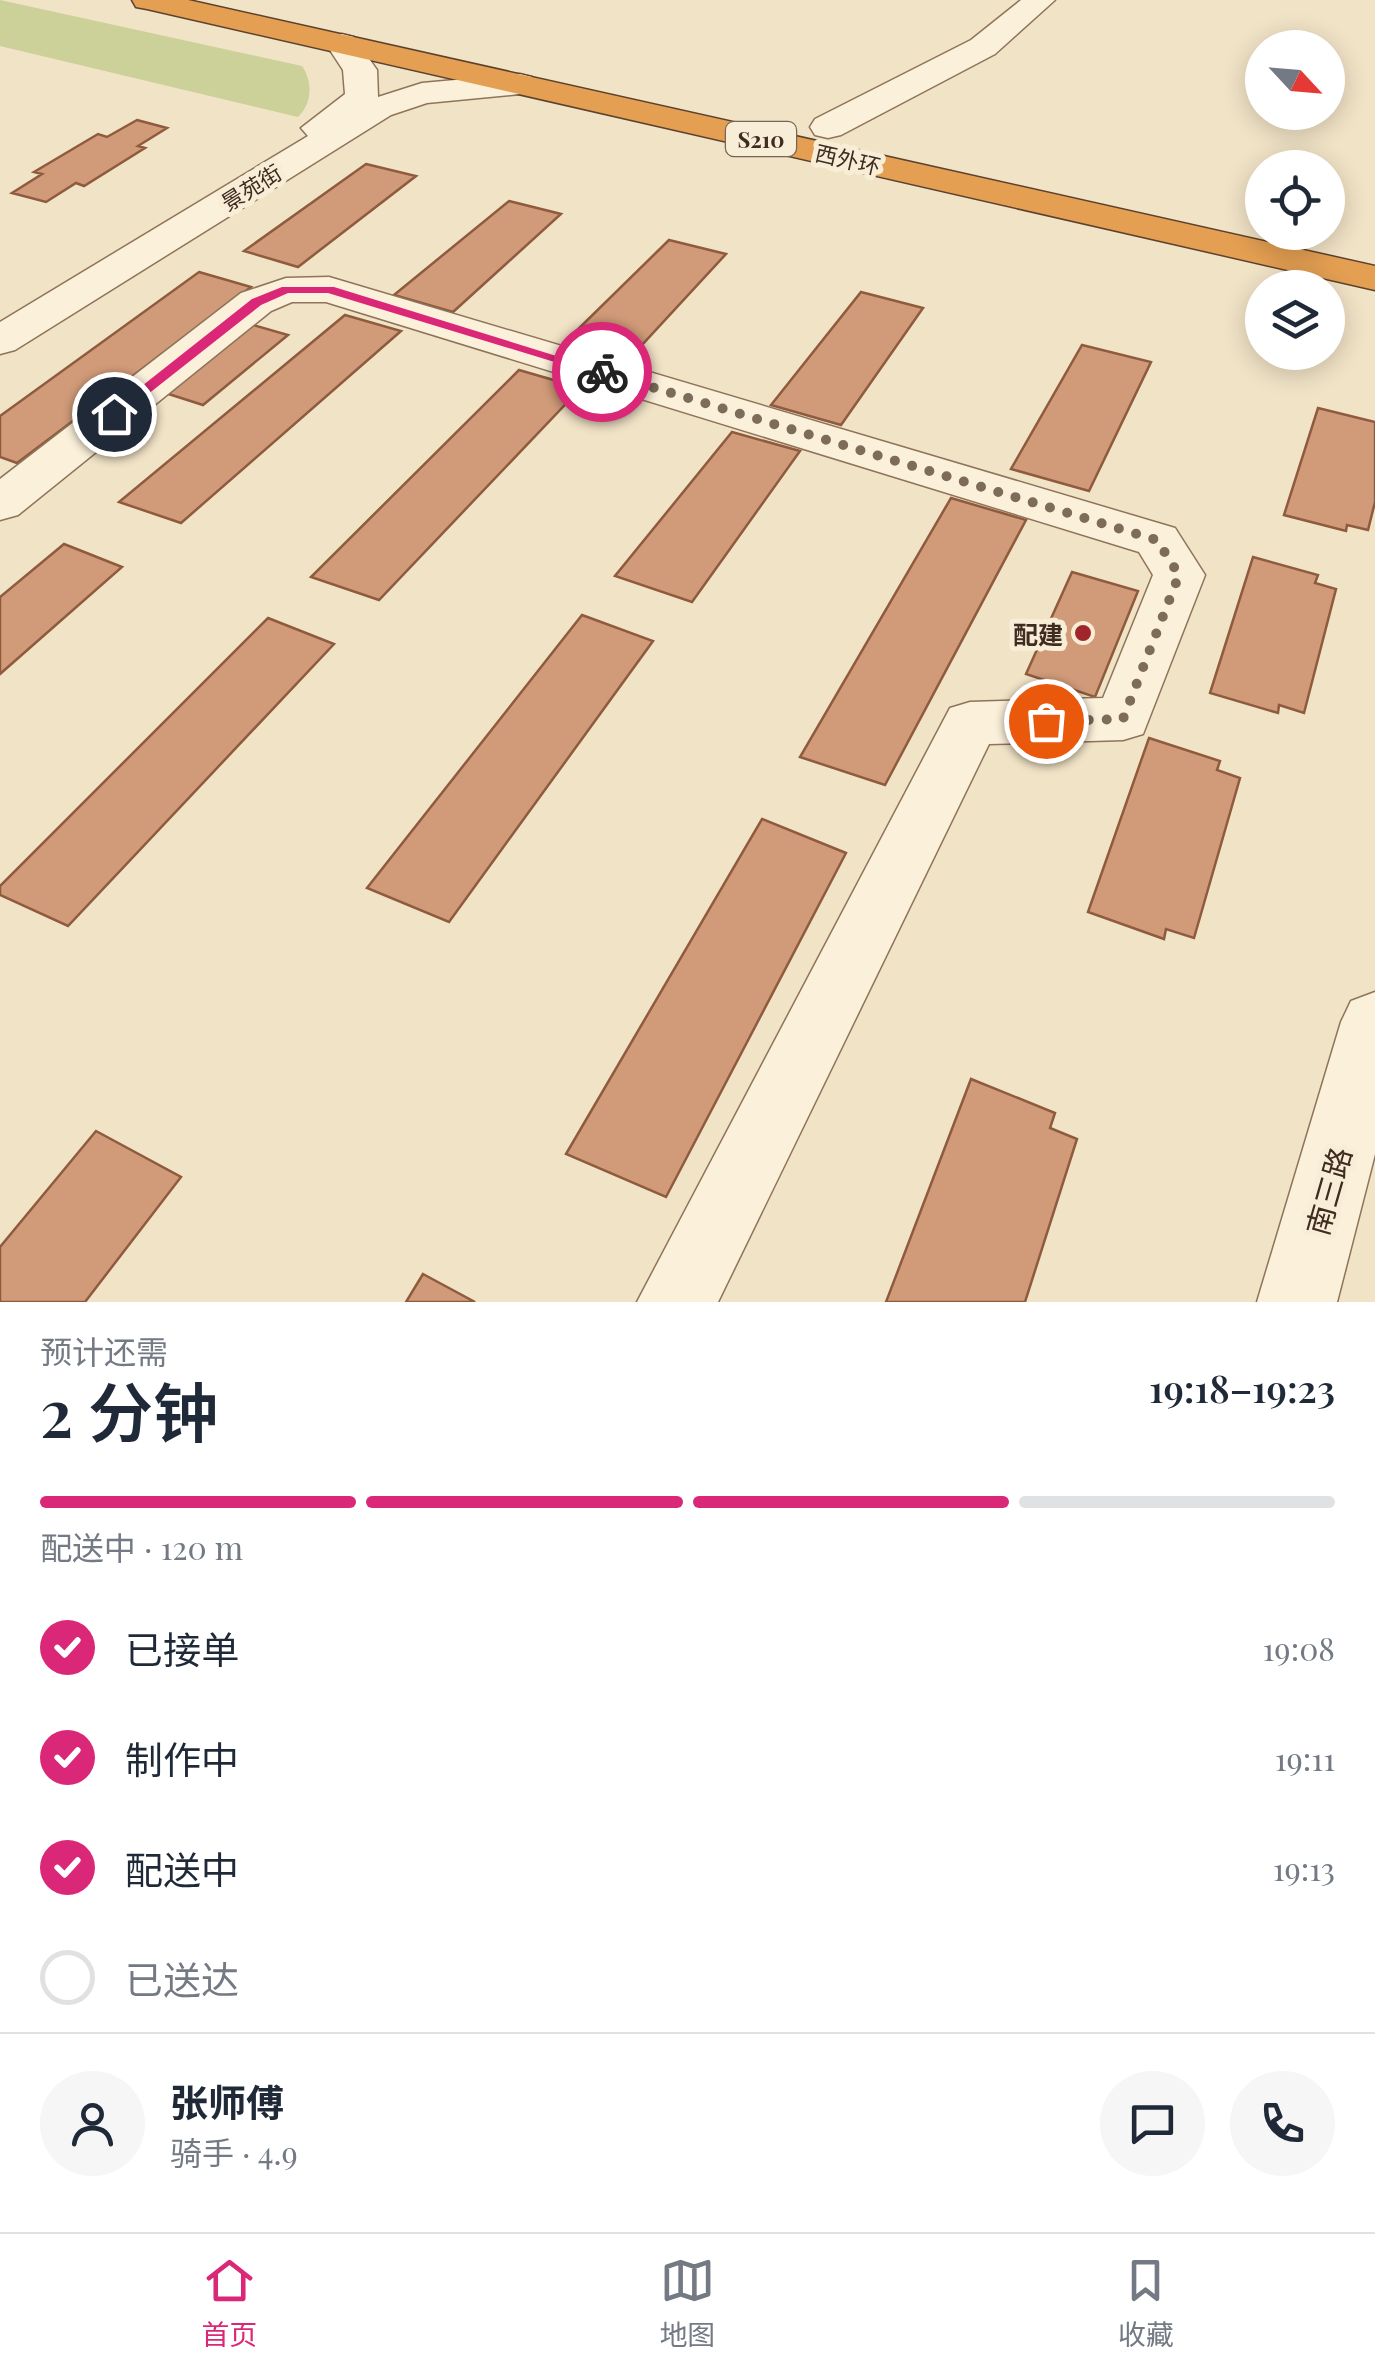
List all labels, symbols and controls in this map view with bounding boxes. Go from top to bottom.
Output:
north arrow [1245,30,1345,130]
map controls [1245,30,1345,370]
road number: S210 [726,122,796,156]
street label: 西外环 [812,137,884,181]
button: locate [1245,150,1345,250]
street label: 景苑街 [215,157,287,217]
button: layers [1245,270,1345,370]
courier [552,322,652,422]
icon: bike [575,345,630,400]
pin [72,372,157,457]
icon: home [87,387,142,442]
place label: 配建 [1013,617,1063,650]
marker: 配建 [1072,622,1094,644]
pin [1004,679,1089,764]
icon: bag [1019,694,1074,749]
street label: 南三路 [1296,1142,1360,1240]
text: 预计还需 [40,1329,168,1372]
text: 19:18–19:23 [1149,1362,1335,1413]
text: 2 分钟 [40,1367,218,1453]
text: 配送中 · 120 m [40,1525,243,1568]
icon: check [40,1620,95,1675]
text: 已接单 [125,1623,239,1674]
text: 19:08 [1263,1626,1335,1669]
icon: check [40,1730,95,1785]
text: 制作中 [125,1733,239,1784]
text: 19:11 [1275,1736,1335,1779]
icon: check [40,1840,95,1895]
text: 配送中 [125,1843,239,1894]
text: 19:13 [1273,1846,1335,1889]
text: 已送达 [125,1953,239,2004]
button: person [40,2071,145,2176]
button: chat [1100,2071,1205,2176]
button: phone [1230,2071,1335,2176]
text: 张师傅 [170,2076,284,2127]
text: 骑手 · 4.9 [170,2130,298,2173]
tab: 首页 [201,2253,257,2353]
tab: 地图 [659,2253,716,2353]
tab: 收藏 [1118,2253,1174,2353]

